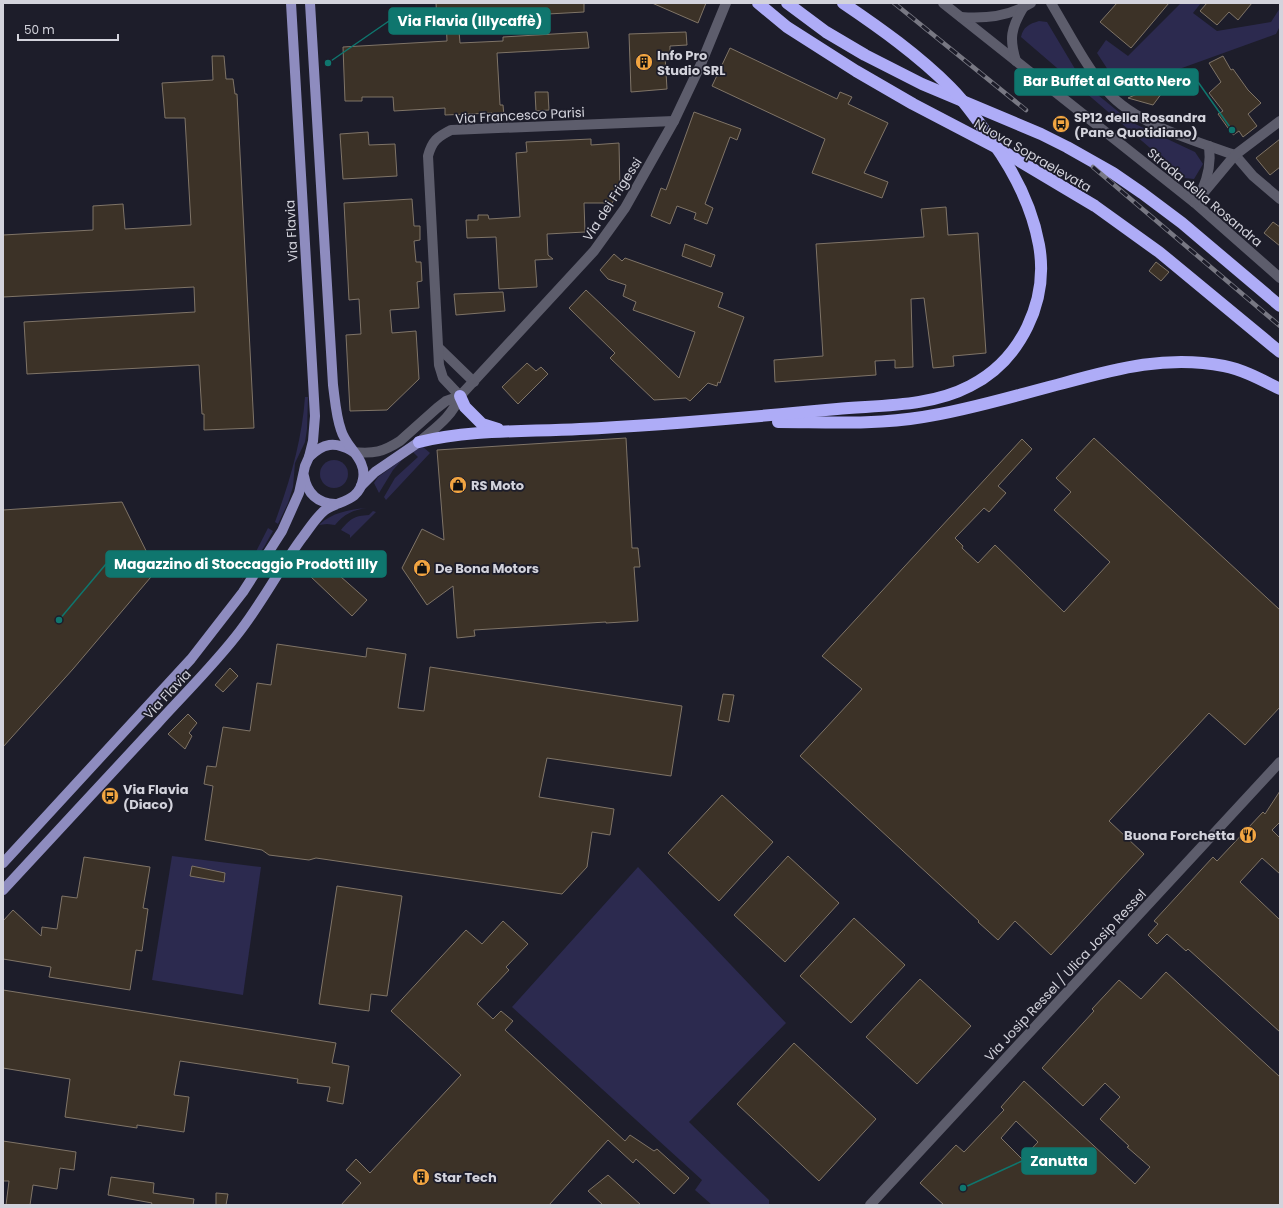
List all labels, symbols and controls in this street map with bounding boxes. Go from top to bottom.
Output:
callout: Via Flavia (Illycaffè) [389,8,550,34]
text: Via Flavia (Illycaffè) [398,11,542,31]
scale bar [18,16,118,42]
text: 50 m [24,21,55,38]
place label: Info Pro Studio SRL [657,46,725,80]
building icon: Info Pro Studio SRL [634,52,654,72]
callout: Bar Buffet al Gatto Nero [1015,69,1198,95]
text: Bar Buffet al Gatto Nero [1023,71,1191,91]
street label: Via Francesco Parisi [455,103,585,128]
place label: SP12 della Rosandra (Pane Quotidiano) [1074,108,1206,142]
street label: Nuova Sopraelevata [971,114,1095,197]
bus stop icon: SP12 della Rosandra (Pane Quotidiano) [1051,114,1071,134]
street label: Strada della Rosandra [1143,143,1266,251]
street label: Via dei Frigessi [578,154,647,245]
street label: Via Flavia [280,199,303,262]
shop icon: RS Moto [448,475,468,495]
place label: RS Moto [471,476,524,495]
callout: Magazzino di Stoccaggio Prodotti Illy [106,551,386,577]
text: Magazzino di Stoccaggio Prodotti Illy [114,554,378,574]
shop icon: De Bona Motors [412,558,432,578]
place label: De Bona Motors [435,559,539,578]
street label: Via Flavia [139,665,195,724]
place label: Via Flavia (Diaco) [123,780,189,814]
bus stop icon: Via Flavia (Diaco) [100,786,120,806]
restaurant icon: Buona Forchetta [1238,825,1258,845]
place label: Buona Forchetta [1124,826,1235,845]
street label: Via Josip Ressel / Ulica Josip Ressel [980,885,1150,1066]
callout: Zanutta [1022,1148,1096,1174]
text: Zanutta [1030,1151,1088,1171]
building icon: Star Tech [411,1167,431,1187]
place label: Star Tech [434,1168,497,1187]

